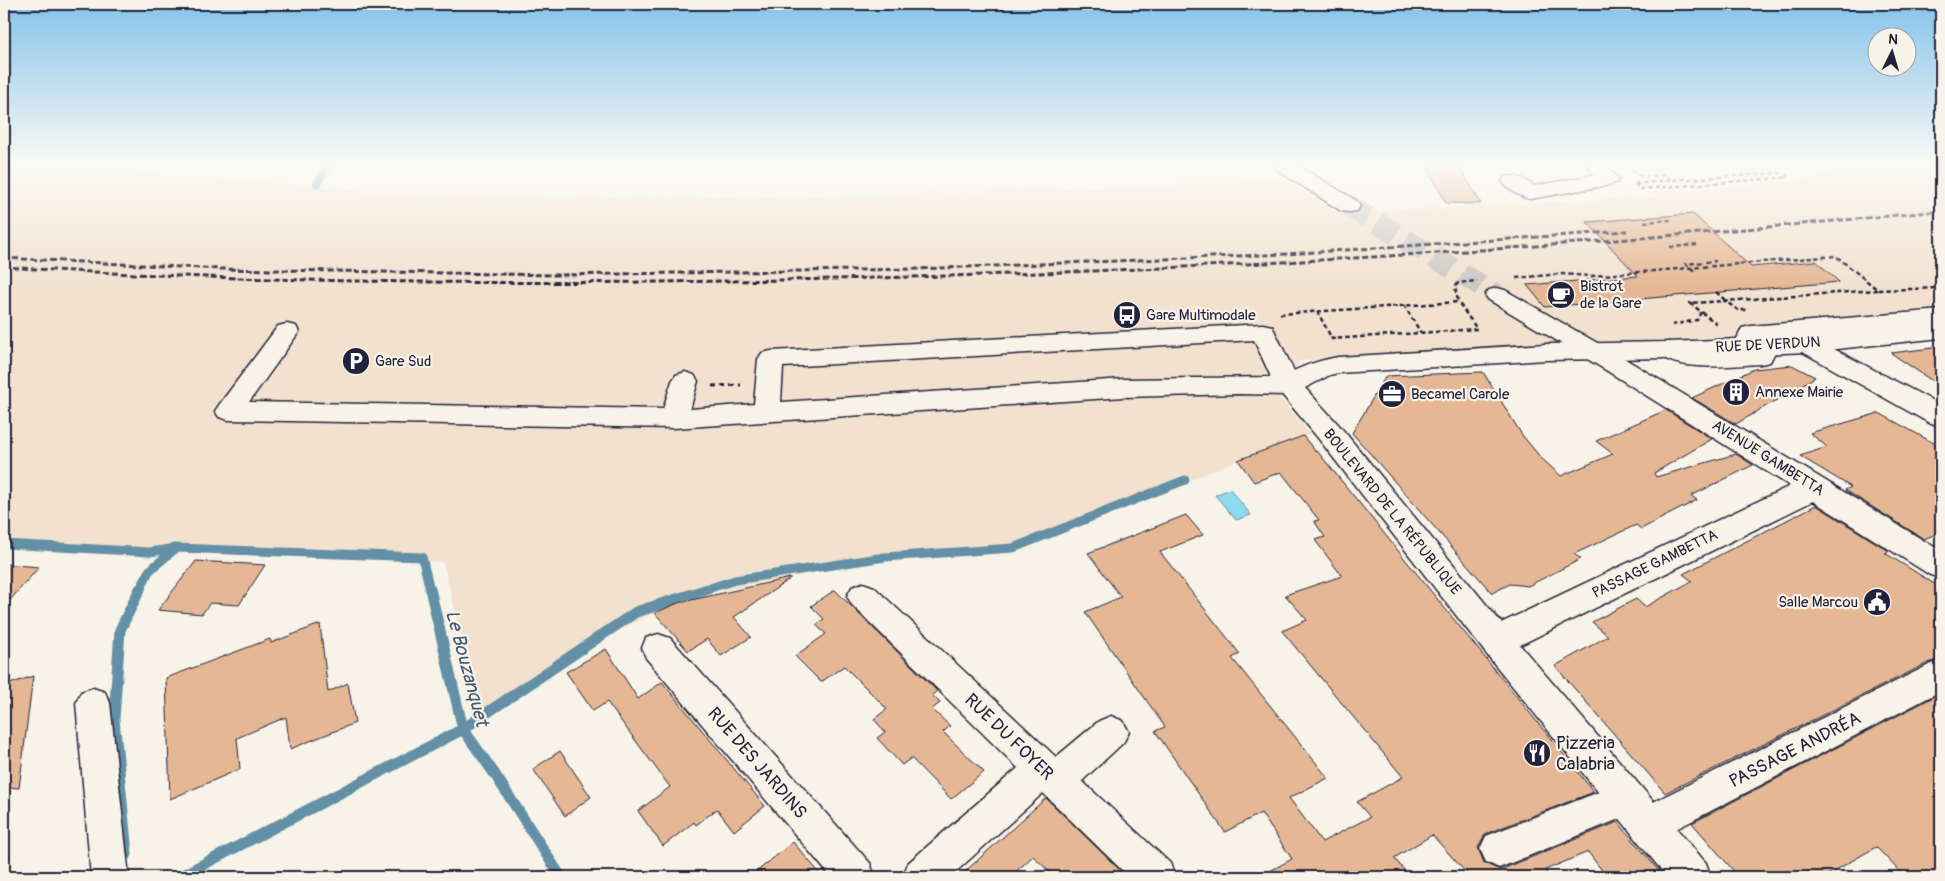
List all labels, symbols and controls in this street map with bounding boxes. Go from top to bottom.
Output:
north arrow [1868,28,1918,78]
text: N [1888,31,1899,48]
place label: Bistrot de la Gare [1580,277,1642,313]
cafe icon: Bistrot de la Gare [1546,280,1576,310]
bus stop icon: Gare Multimodale [1112,300,1142,330]
place label: Gare Multimodale [1146,306,1256,325]
street label: RUE DE VERDUN [1715,333,1821,357]
parking icon: Gare Sud [341,346,371,376]
place label: Gare Sud [375,352,431,371]
building icon: Annexe Mairie [1721,377,1751,407]
office icon: Becamel Carole [1377,379,1407,409]
place label: Annexe Mairie [1755,383,1844,402]
place label: Becamel Carole [1411,385,1510,404]
street label: AVENUE GAMBETTA [1708,416,1828,500]
street label: BOULEVARD DE LA RÉPUBLIQUE [1319,425,1465,599]
street label: PASSAGE GAMBETTA [1589,525,1721,603]
public building icon: Salle Marcou [1862,587,1892,617]
place label: Salle Marcou [1778,593,1858,612]
water label: Le Bouzanquet [440,607,495,731]
street label: RUE DU FOYER [960,689,1058,785]
street label: RUE DES JARDINS [702,702,812,824]
street label: PASSAGE ANDRÉA [1725,707,1865,793]
place label: Pizzeria Calabria [1556,732,1615,776]
restaurant icon: Pizzeria Calabria [1522,738,1552,768]

